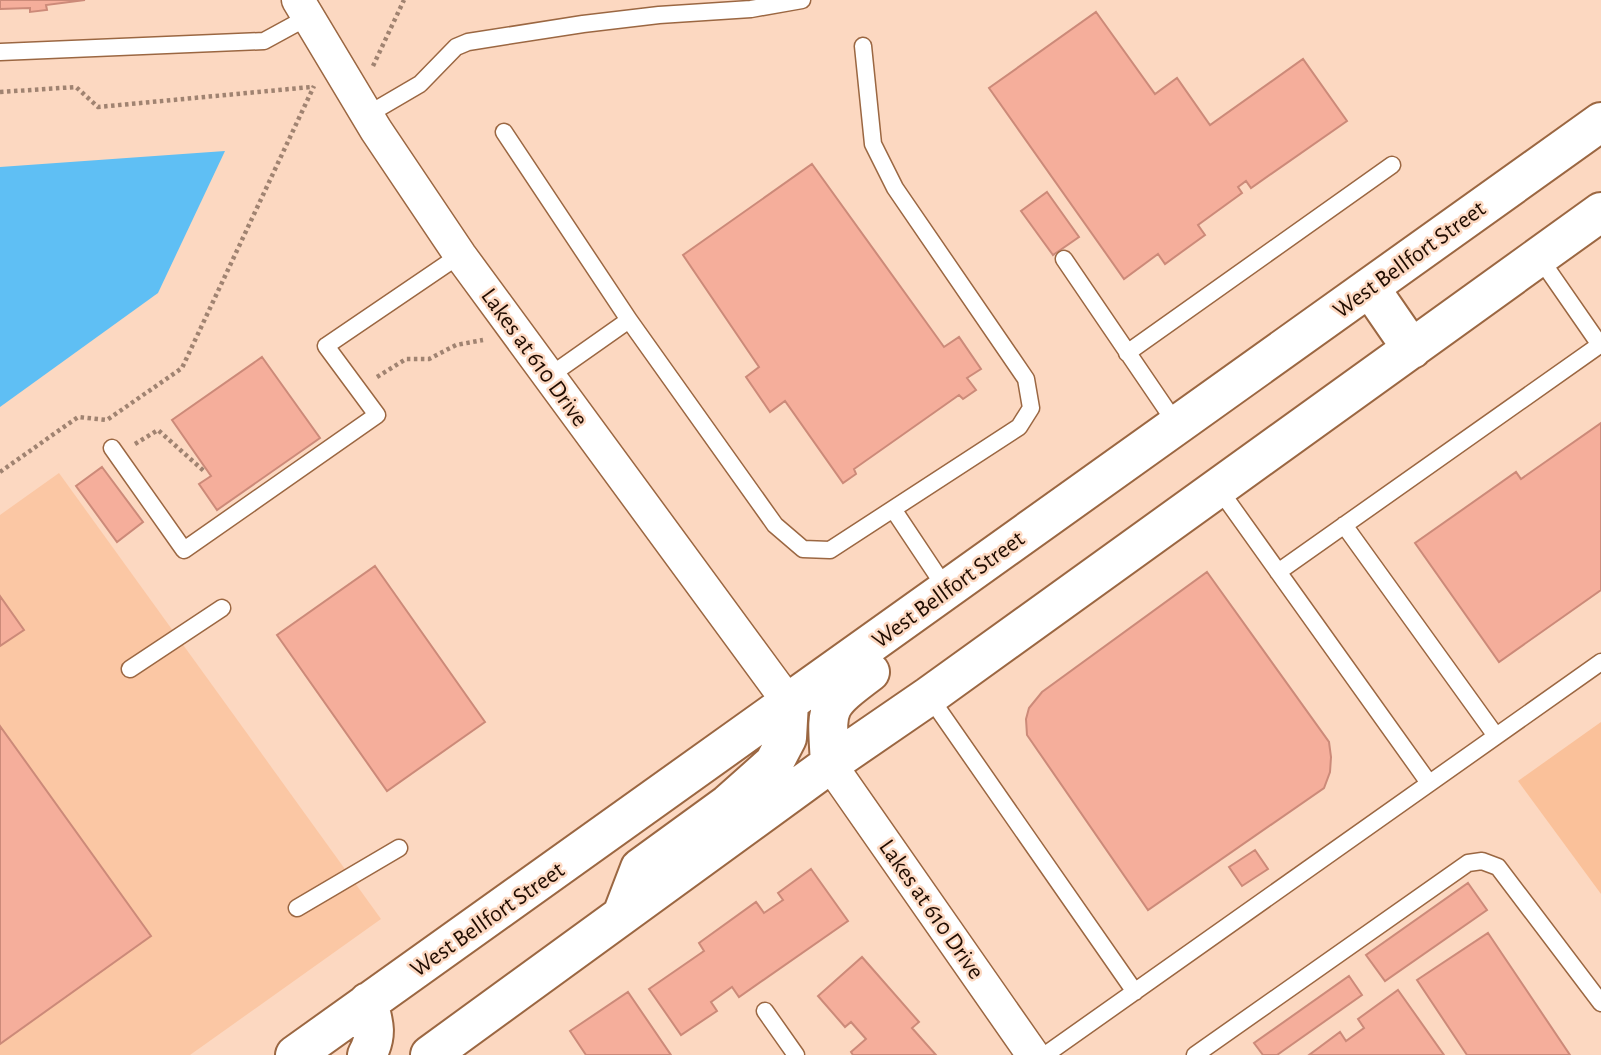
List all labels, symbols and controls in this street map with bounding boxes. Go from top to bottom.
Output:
street label: West Bellfort Street [1329,196,1490,323]
street label: Lakes at 610 Drive [476,284,592,431]
street label: West Bellfort Street [868,526,1029,653]
street label: Lakes at 610 Drive [874,835,988,984]
street label: West Bellfort Street [406,858,569,982]

